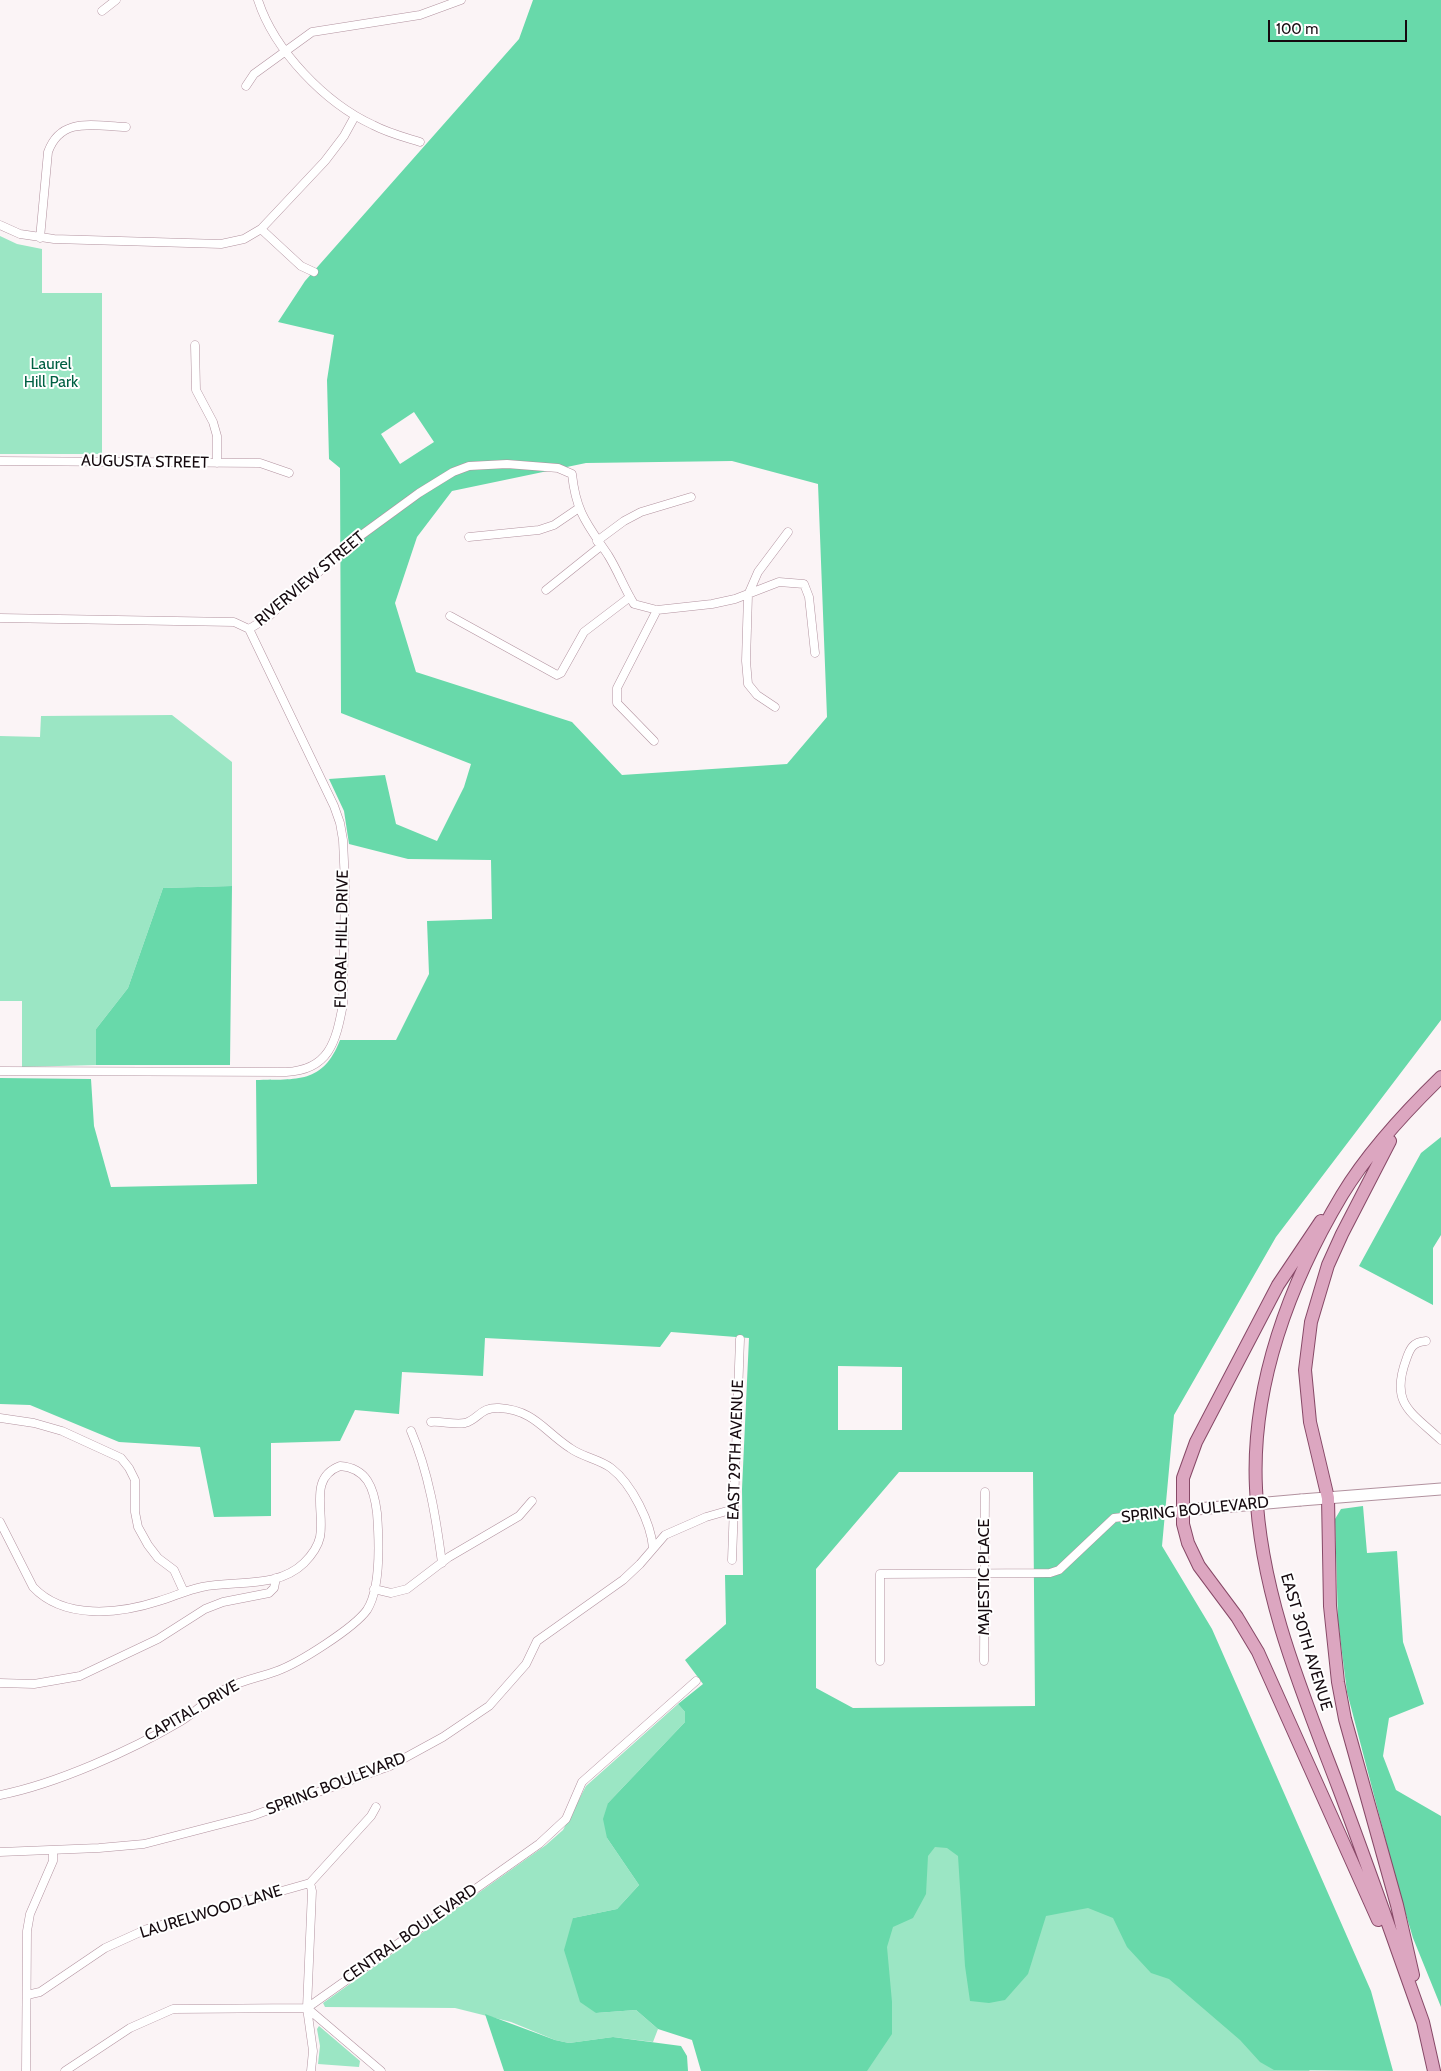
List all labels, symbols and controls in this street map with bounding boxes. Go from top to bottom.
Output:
scale bar [1271,10,1410,42]
text: 100 m [1276,20,1318,38]
park label: Laurel Hill Park [24,354,78,392]
street label: AUGUSTA STREET [81,451,209,473]
street label: RIVERVIEW STREET [251,528,369,630]
street label: FLORAL HILL DRIVE [331,870,353,1008]
street label: EAST 29TH AVENUE [724,1379,748,1521]
street label: SPRING BOULEVARD [1120,1493,1270,1527]
street label: MAJESTIC PLACE [974,1519,994,1635]
street label: EAST 30TH AVENUE [1276,1571,1336,1713]
street label: CAPITAL DRIVE [141,1676,243,1746]
street label: SPRING BOULEVARD [263,1748,409,1820]
street label: CENTRAL BOULEVARD [339,1880,481,1988]
street label: LAURELWOOD LANE [138,1881,284,1943]

